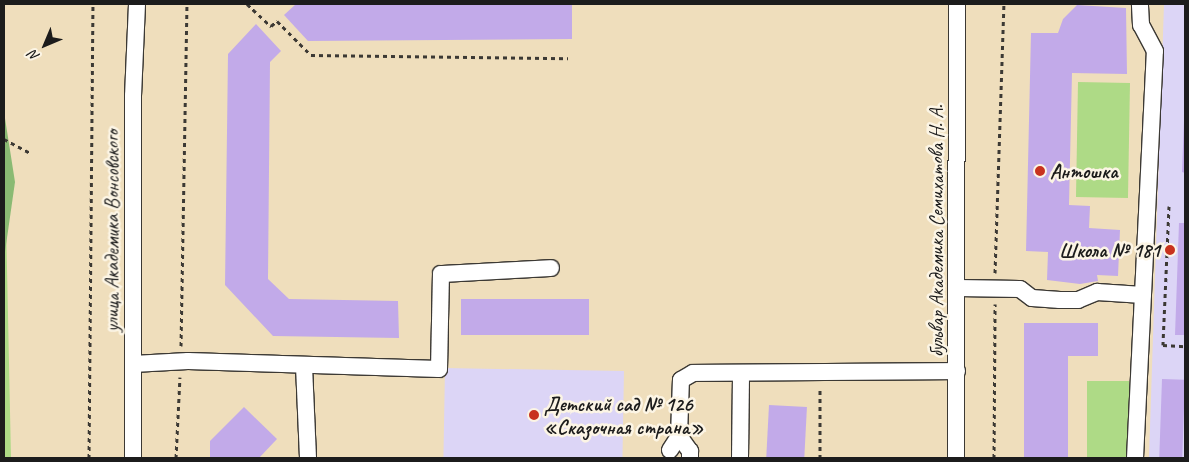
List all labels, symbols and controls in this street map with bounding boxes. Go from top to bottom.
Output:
north arrow [20,20,70,70]
text: N [25,47,43,65]
street label: бульвар Академика Семихатова Н. А. [924,106,948,356]
street label: улица Академика Вонсовского [100,131,124,331]
place label: Антошка [1050,159,1118,183]
marker: Антошка [1034,165,1046,177]
place label: Школа № 181 [1059,238,1160,262]
marker: Школа № 181 [1164,244,1176,256]
place label: Детский сад № 126 «Сказочная страна» [544,392,705,439]
marker: Детский сад № 126 «Сказочная страна» [528,409,540,421]

